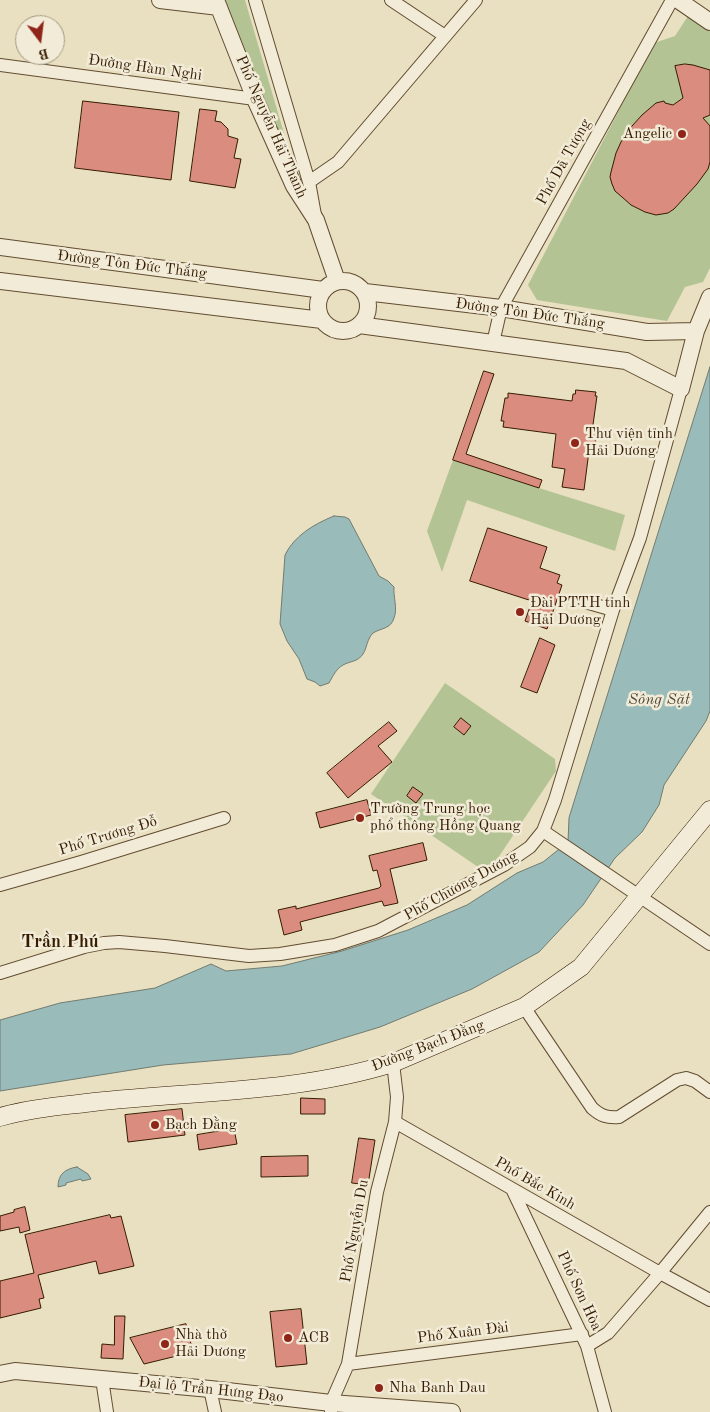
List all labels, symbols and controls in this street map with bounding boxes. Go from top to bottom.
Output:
north arrow [15,15,65,65]
text: B [37,45,50,62]
street label: Đường Hàm Nghi [87,51,203,85]
street label: Phố Nguyễn Hải Thanh [231,53,311,201]
street label: Phố Dã Tượng [533,116,595,208]
place label: Angelic [623,125,672,143]
marker: Angelic [676,128,688,140]
street label: Đường Tôn Đức Thắng [56,247,208,283]
street label: Đường Tôn Đức Thắng [454,295,606,333]
place label: Thư viện tỉnh Hải Dương [585,425,673,460]
marker: Thư viện tỉnh Hải Dương [569,437,581,449]
place label: Đài PTTH tỉnh Hải Dương [530,594,630,629]
marker: Đài PTTH tỉnh Hải Dương [514,606,526,618]
water label: Sông Sặt [628,690,690,710]
place label: Trường Trung học phổ thông Hồng Quang [370,800,521,835]
marker: Trường Trung học phổ thông Hồng Quang [354,812,366,824]
street label: Phố Trương Đỗ [57,813,159,859]
street label: Phố Chương Dương [401,847,521,925]
district label: Trần Phú [21,931,99,953]
street label: Đường Bạch Đằng [369,1016,487,1076]
place label: Bạch Đằng [165,1116,237,1134]
marker: Bạch Đằng [149,1119,161,1131]
street label: Phố Bắc Kinh [491,1154,579,1214]
street label: Phố Nguyễn Du [337,1178,373,1284]
street label: Phố Sơn Hòa [553,1248,605,1334]
street label: Phố Xuân Đài [416,1318,510,1348]
place label: Nhà thờ Hải Dương [175,1326,246,1361]
place label: ACB [298,1329,329,1347]
marker: ACB [282,1332,294,1344]
marker: Nhà thờ Hải Dương [159,1338,171,1350]
street label: Đại lộ Trần Hưng Đạo [137,1373,285,1407]
place label: Nha Banh Dau [389,1379,486,1397]
marker: Nha Banh Dau [373,1382,385,1394]

